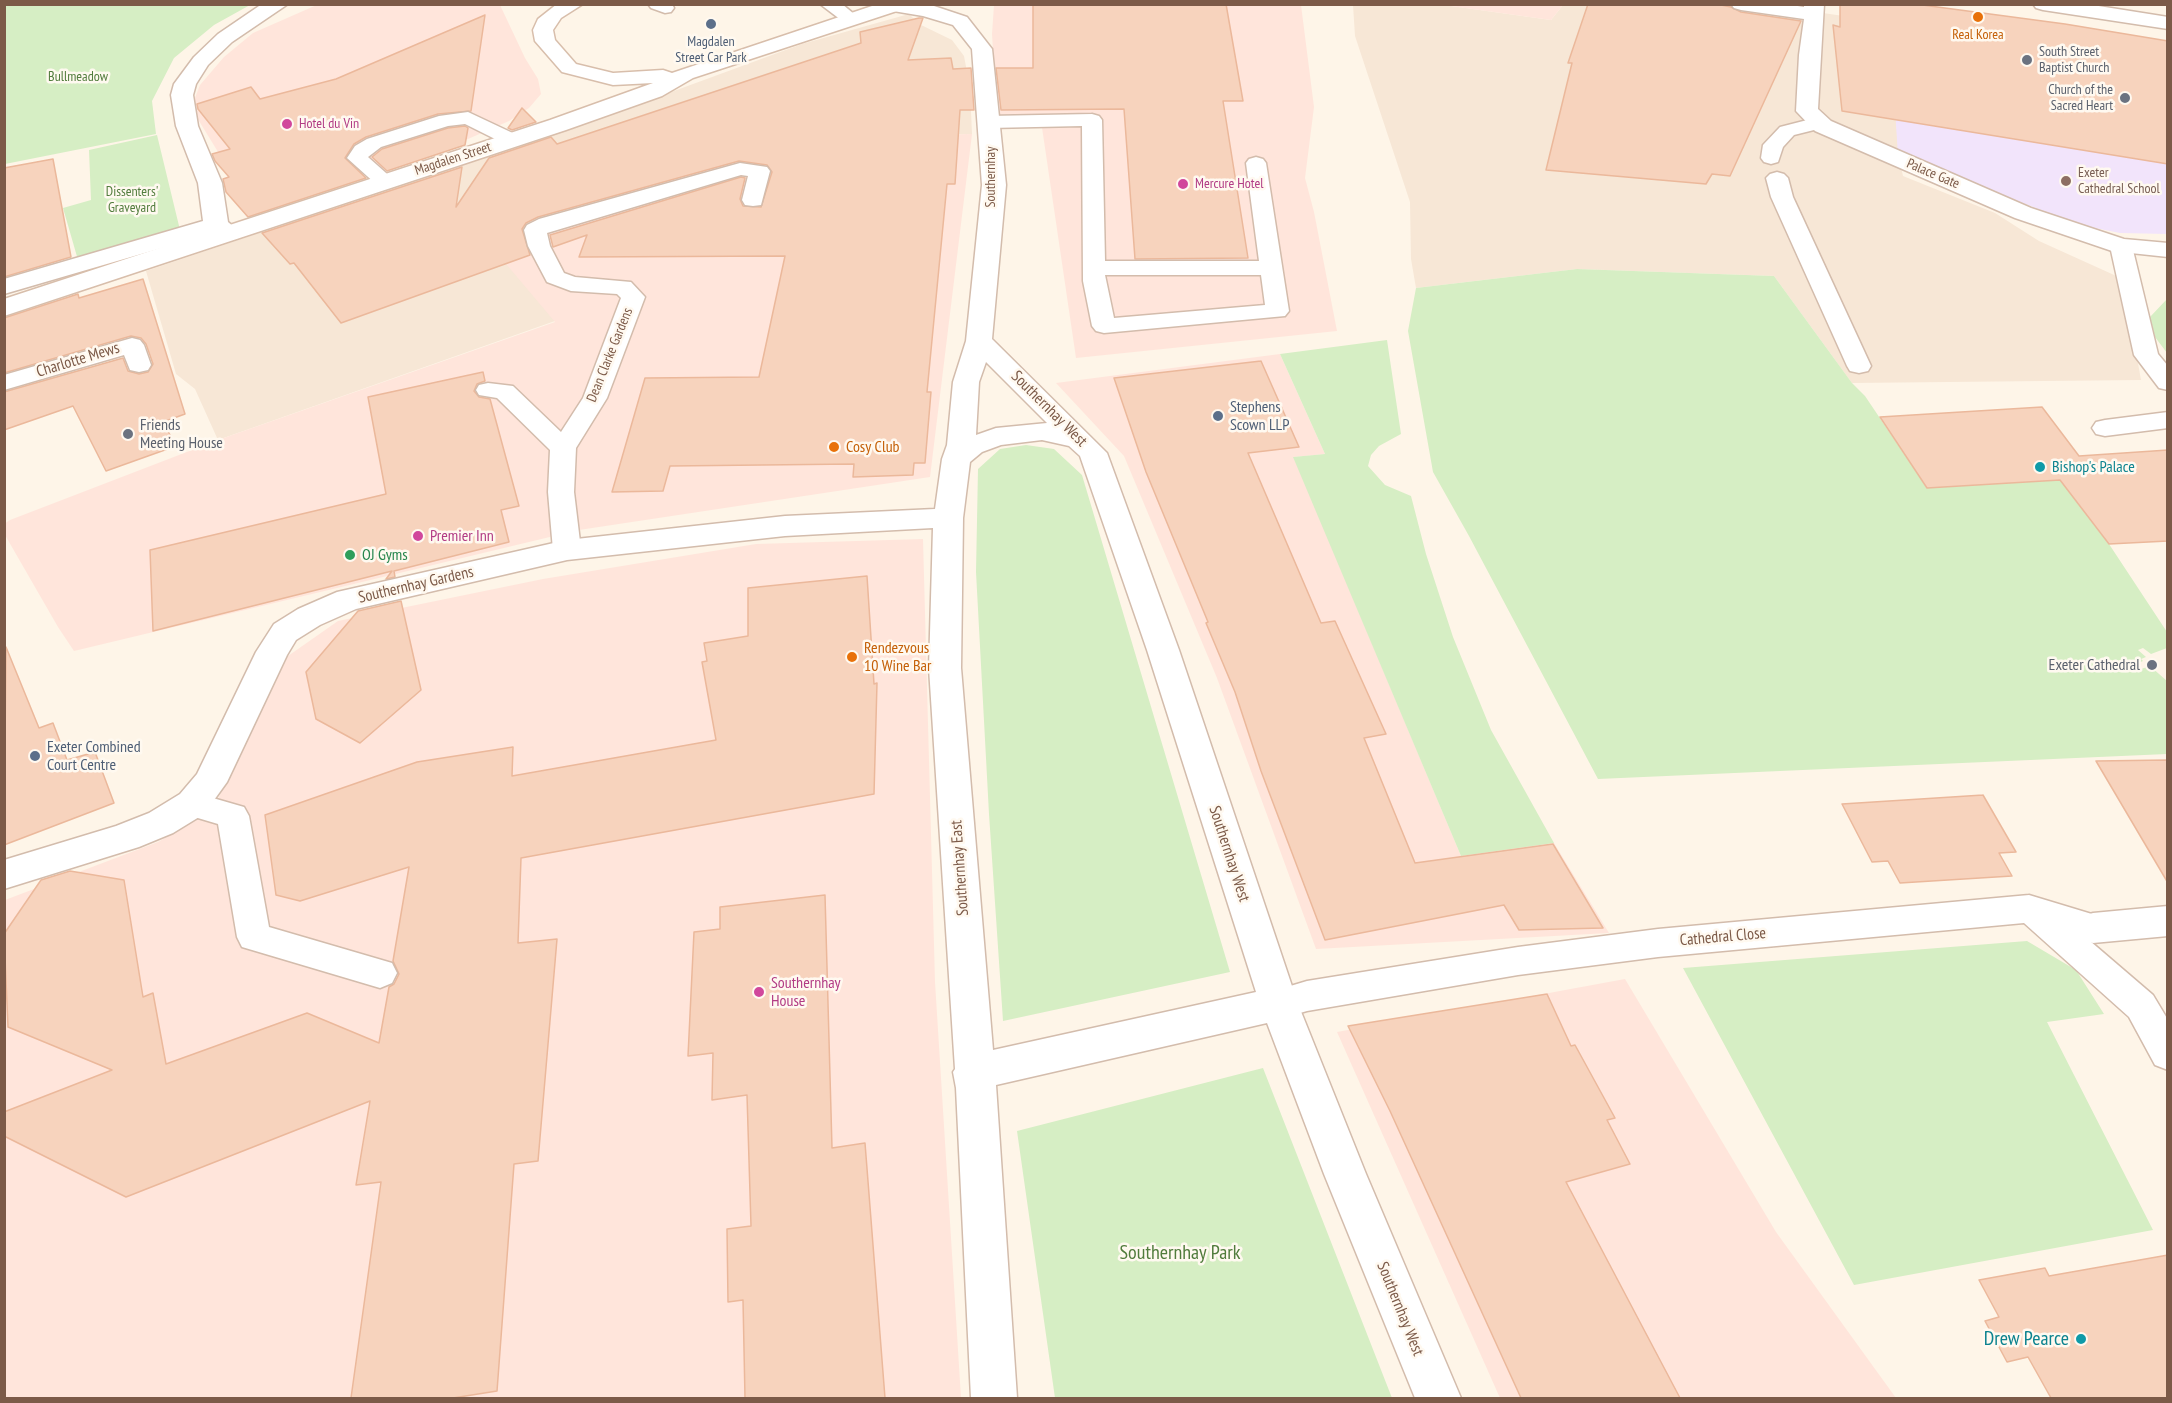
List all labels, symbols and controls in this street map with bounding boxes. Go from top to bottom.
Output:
marker: Real Korea [1971,10,1985,24]
marker: Magdalen Street Car Park [704,17,718,31]
place label: Real Korea [1952,27,2004,43]
place label: Magdalen Street Car Park [675,34,747,66]
place label: South Street Baptist Church [2039,44,2109,76]
marker: South Street Baptist Church [2020,53,2034,67]
park label: Bullmeadow [48,69,108,85]
place label: Church of the Sacred Heart [2048,82,2113,114]
marker: Church of the Sacred Heart [2118,91,2132,105]
place label: Hotel du Vin [299,116,359,132]
marker: Hotel du Vin [280,117,294,131]
street label: Magdalen Street [413,139,493,179]
street label: Southernhay [983,147,999,207]
street label: Palace Gate [1904,155,1962,193]
place label: Exeter Cathedral School [2078,165,2160,198]
marker: Exeter Cathedral School [2059,174,2073,188]
place label: Mercure Hotel [1195,176,1264,192]
marker: Mercure Hotel [1176,177,1190,191]
park label: Dissenters' Graveyard [106,184,158,216]
street label: Dean Clarke Gardens [583,305,637,405]
street label: Charlotte Mews [34,338,122,382]
street label: Southernhay West [1007,367,1091,451]
place label: Stephens Scown LLP [1230,397,1289,435]
marker: Stephens Scown LLP [1211,409,1225,423]
place label: Friends Meeting House [140,415,223,453]
marker: Friends Meeting House [121,427,135,441]
place label: Cosy Club [846,437,900,457]
marker: Cosy Club [827,440,841,454]
place label: Bishop's Palace [2052,457,2135,477]
marker: Bishop's Palace [2033,460,2047,474]
place label: Premier Inn [430,526,494,546]
marker: Premier Inn [411,529,425,543]
place label: OJ Gyms [362,545,408,565]
marker: OJ Gyms [343,548,357,562]
street label: Southernhay Gardens [357,562,475,608]
place label: Rendezvous 10 Wine Bar [864,638,931,676]
marker: Rendezvous 10 Wine Bar [845,650,859,664]
place label: Exeter Cathedral [2049,655,2140,675]
marker: Exeter Cathedral [2145,658,2159,672]
place label: Exeter Combined Court Centre [47,737,141,775]
marker: Exeter Combined Court Centre [28,749,42,763]
street label: Southernhay West [1204,804,1254,904]
street label: Southernhay East [947,819,973,917]
street label: Cathedral Close [1679,924,1767,950]
place label: Southernhay House [771,973,841,1011]
marker: Southernhay House [752,985,766,999]
park label: Southernhay Park [1120,1241,1240,1265]
street label: Southernhay West [1372,1259,1428,1359]
place label: Drew Pearce [1984,1327,2069,1351]
marker: Drew Pearce [2074,1332,2088,1346]

